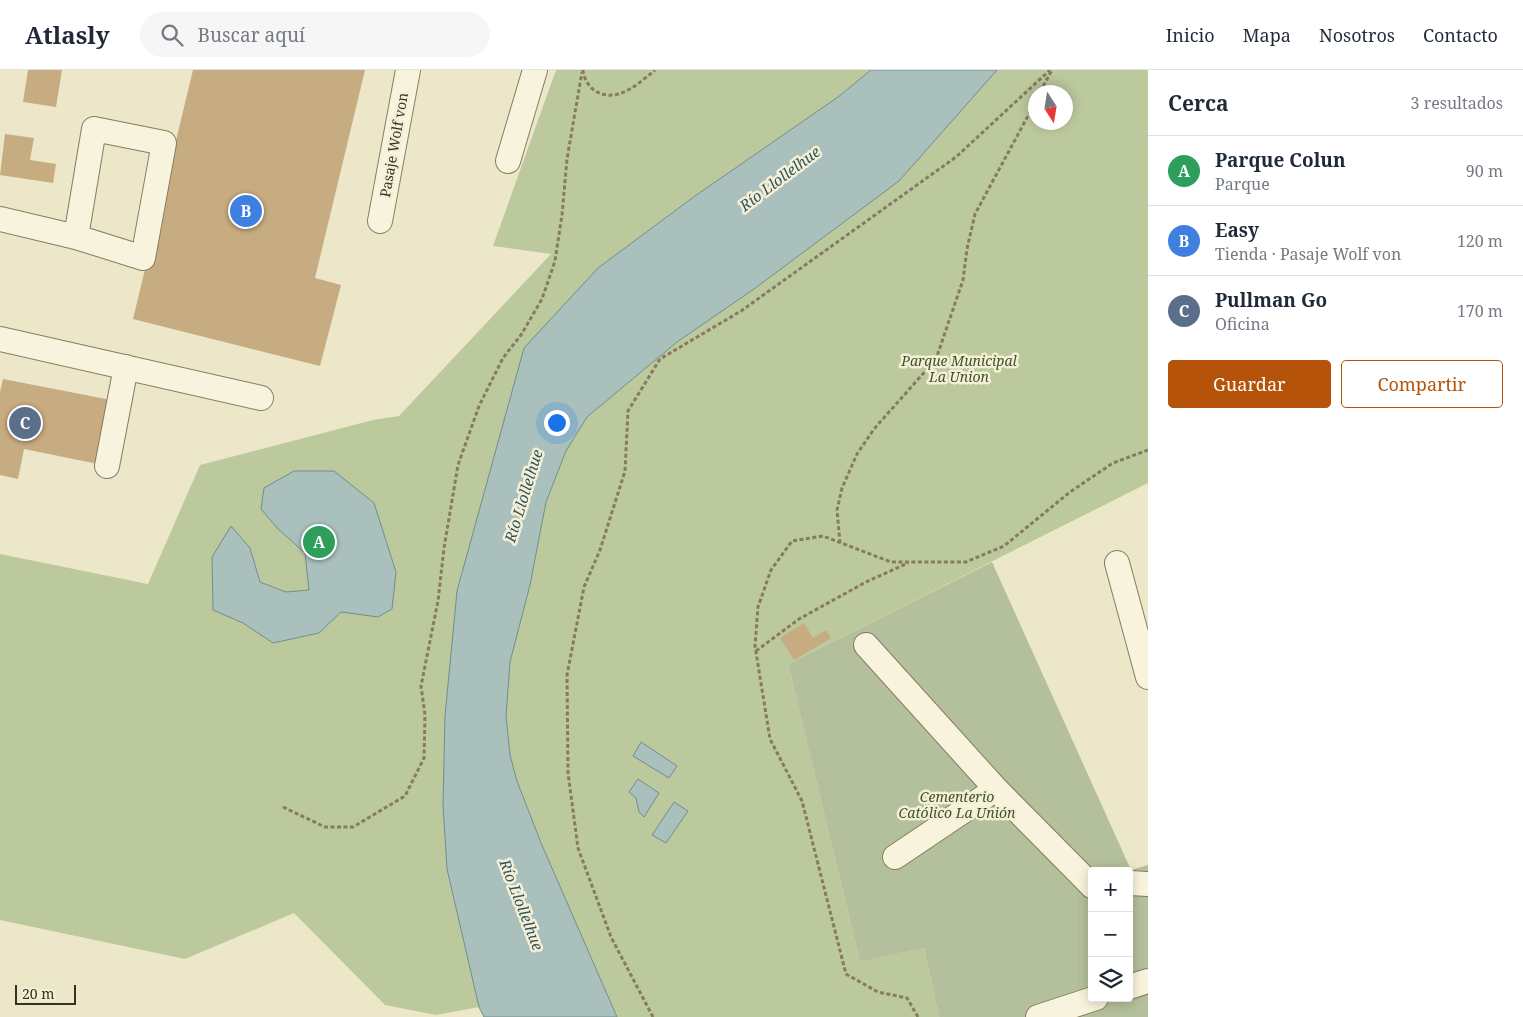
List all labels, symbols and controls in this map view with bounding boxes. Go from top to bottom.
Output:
search box [140,12,490,57]
text: Atlasly [25,18,110,51]
icon: search [158,21,186,49]
text: Buscar aquí [198,22,305,48]
text: Inicio [1166,23,1215,47]
text: Mapa [1243,23,1291,47]
text: Nosotros [1319,23,1395,47]
text: Contacto [1423,23,1498,47]
north arrow [1028,85,1073,130]
text: Cerca [1168,89,1229,117]
street label: Pasaje Wolf von [375,91,412,199]
text: 3 resultados [1411,92,1503,114]
water label: Río Llollelhue [734,141,824,216]
text: Parque Colun [1215,147,1346,173]
text: A [1178,160,1190,182]
text: 90 m [1466,160,1503,182]
text: Parque [1215,173,1270,195]
pin: B [230,192,262,230]
text: Easy [1215,217,1259,243]
text: B [1179,230,1189,252]
text: 120 m [1457,230,1503,252]
text: Tienda · Pasaje Wolf von [1215,243,1401,265]
text: Pullman Go [1215,287,1327,313]
text: C [1179,300,1189,322]
text: 170 m [1457,300,1503,322]
text: Oficina [1215,313,1270,335]
park label: Parque Municipal La Union [900,351,1017,386]
button: Guardar [1168,360,1331,408]
button: Compartir [1341,360,1503,408]
pin: C [9,404,41,442]
your location [544,410,570,436]
water label: Río Llollelhue [499,446,547,545]
pin: A [303,523,335,561]
park label: Cementerio Católico La Unión [899,787,1016,822]
water label: Río Llollelhue [495,855,549,954]
map controls [1088,867,1133,1002]
button: + [1088,867,1133,912]
button: − [1088,912,1133,957]
button: layers [1088,957,1133,1002]
scale bar [15,982,76,1005]
text: 20 m [22,984,55,1003]

